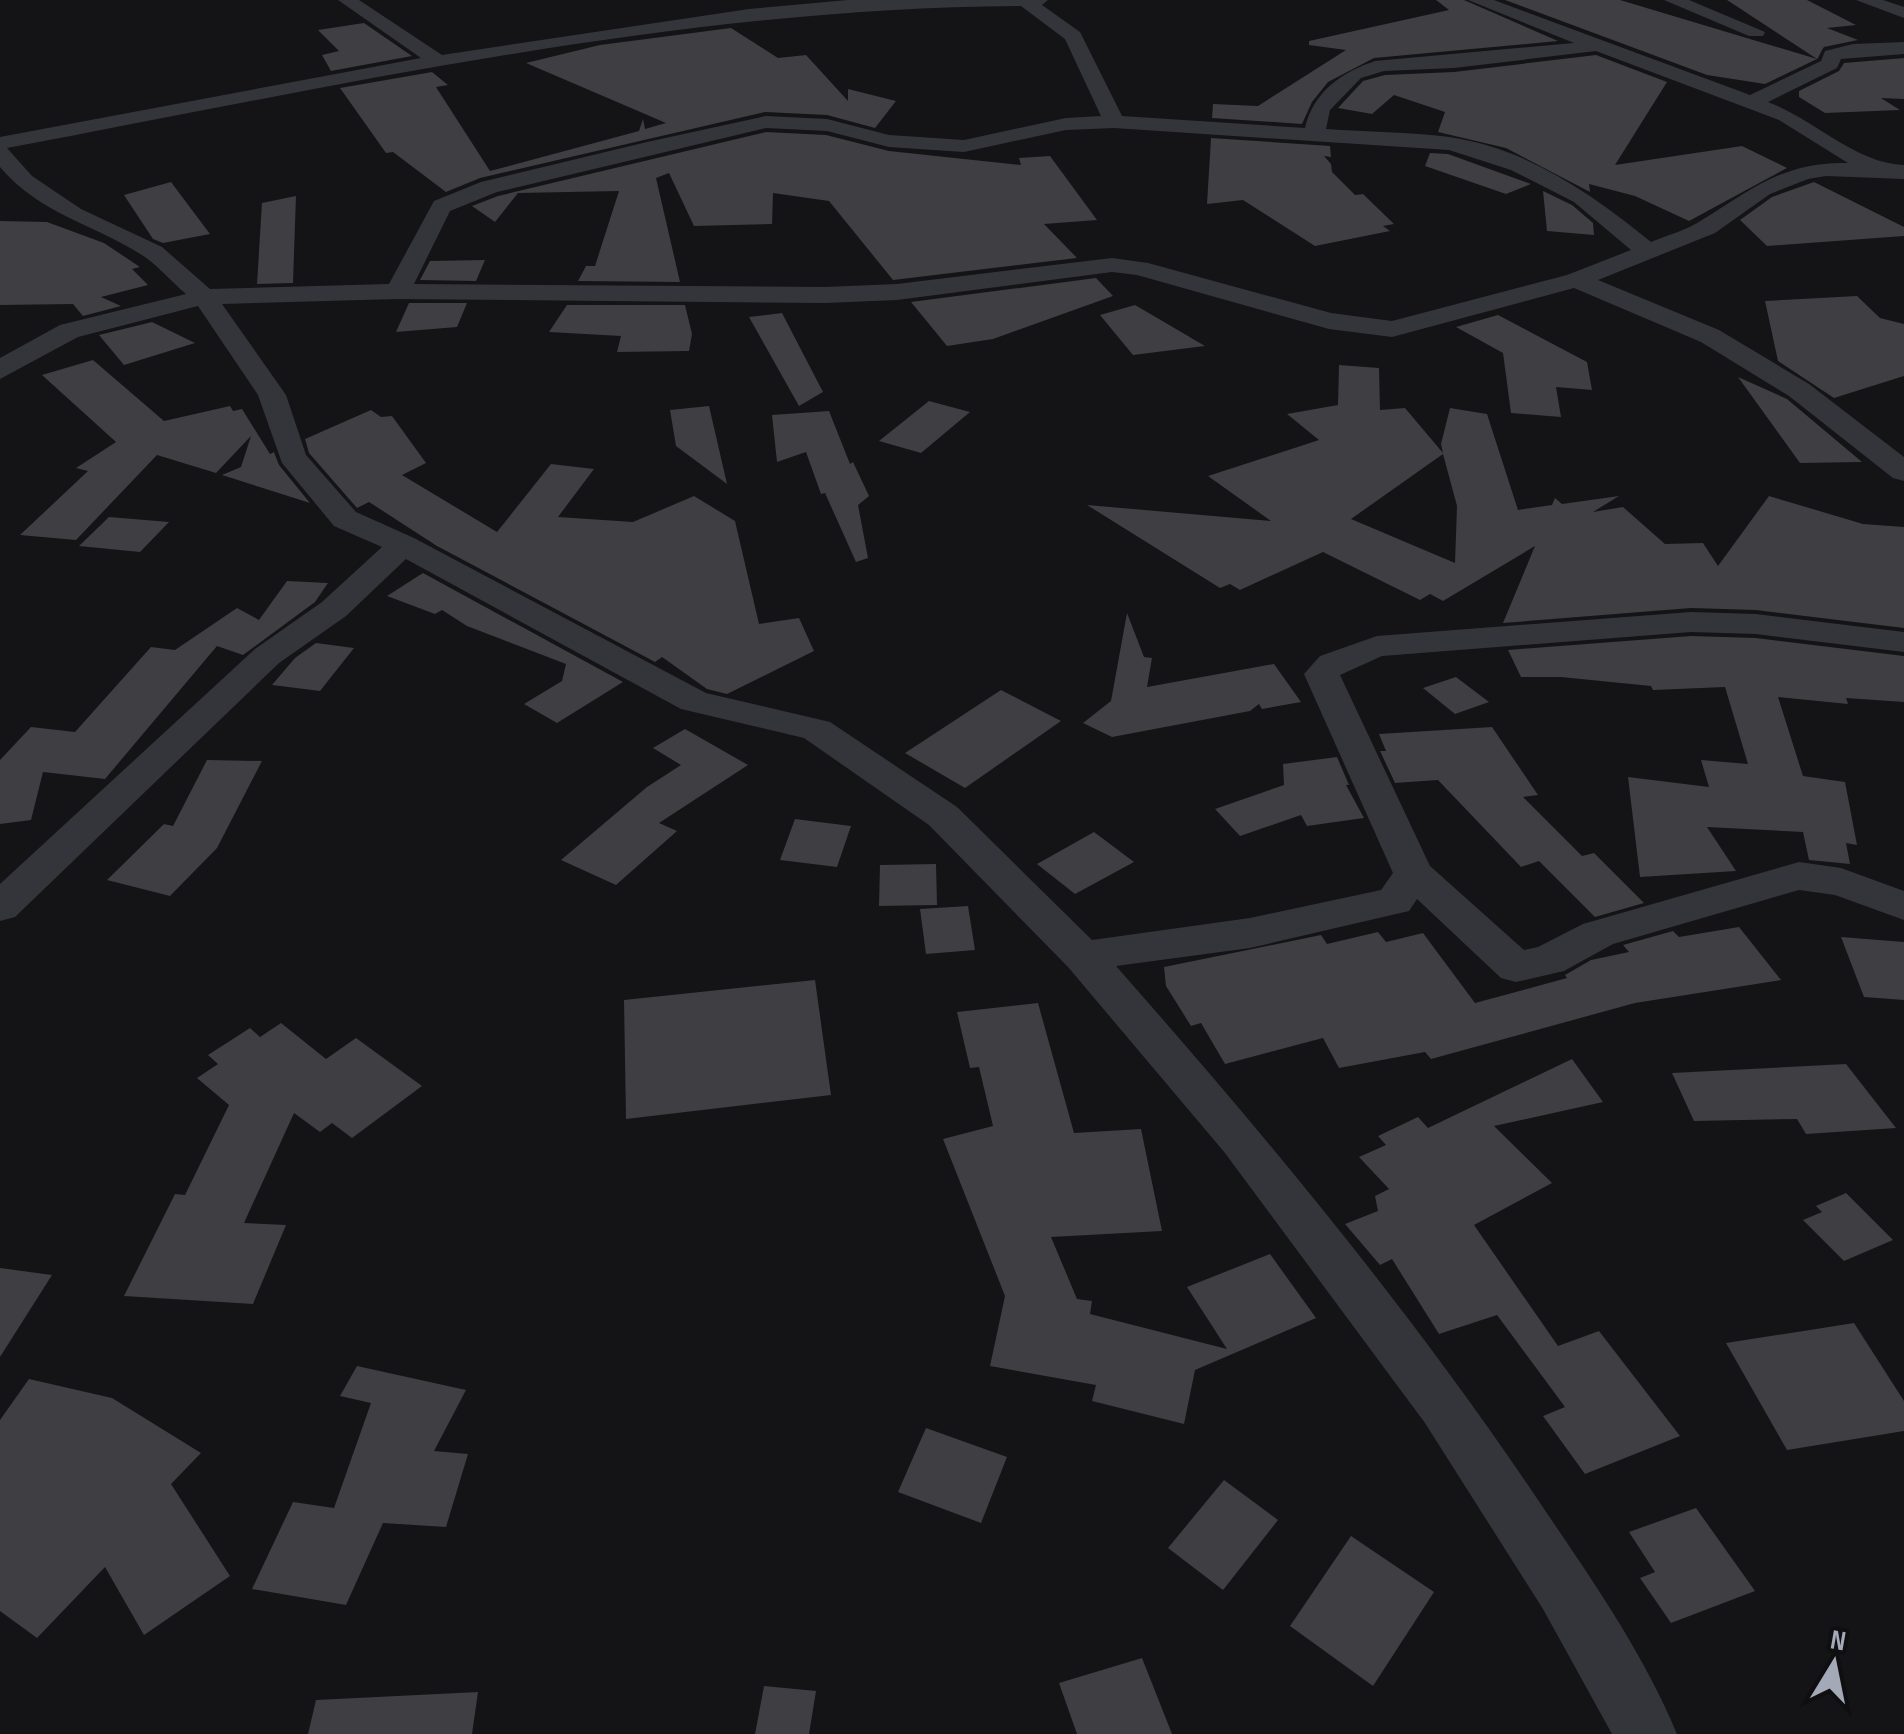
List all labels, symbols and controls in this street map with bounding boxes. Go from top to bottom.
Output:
north arrow [1784,1614,1884,1714]
text: N [1828,1623,1848,1658]

